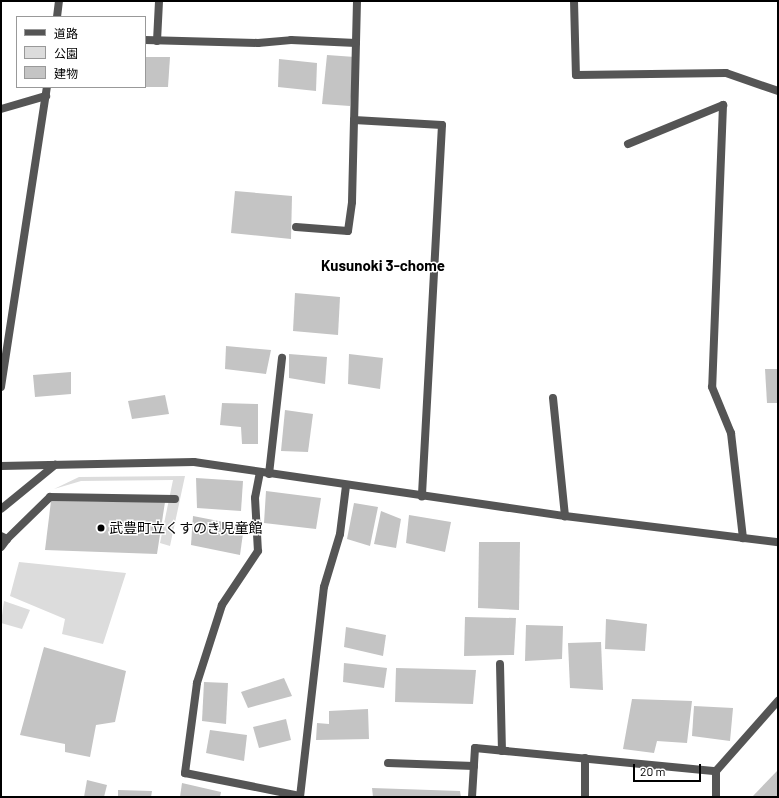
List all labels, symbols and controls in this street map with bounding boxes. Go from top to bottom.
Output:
legend [16,16,146,88]
text: 道路 [54,26,78,40]
text: 公園 [54,46,78,60]
text: 建物 [54,66,78,80]
district label: Kusunoki 3-chome [321,257,445,275]
place label: 武豊町立くすのき児童館 [109,520,263,536]
marker: 武豊町立くすのき児童館 [96,523,106,533]
scale bar [635,756,703,782]
text: 20 m [640,764,666,778]

